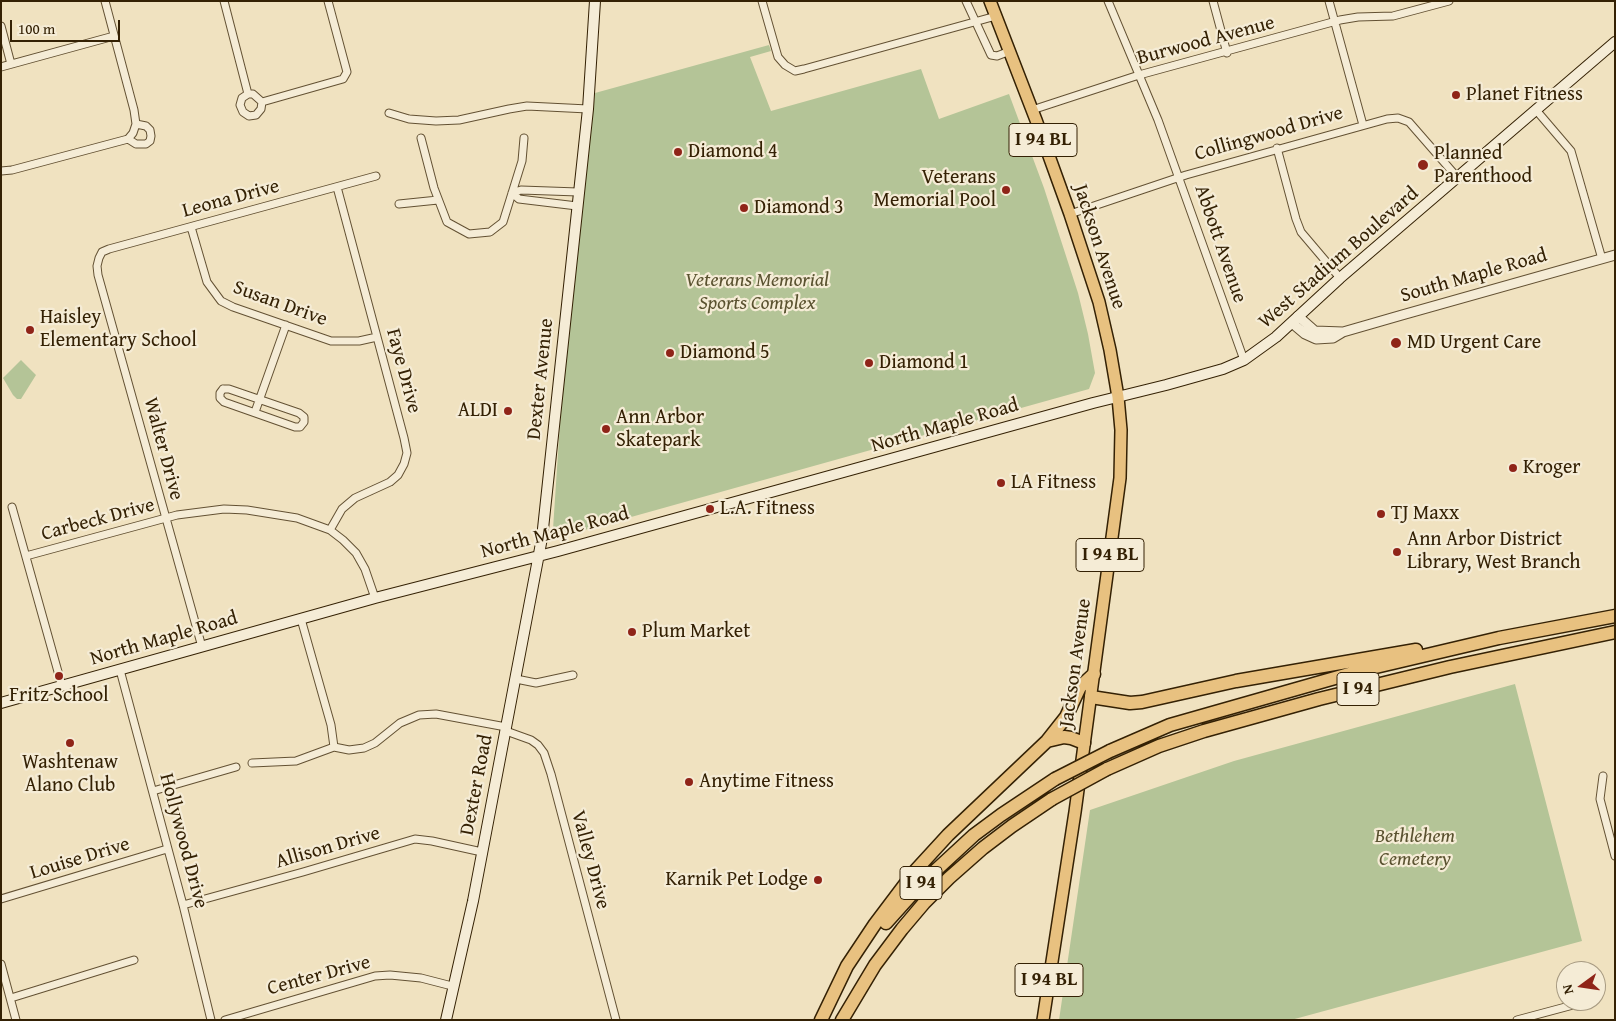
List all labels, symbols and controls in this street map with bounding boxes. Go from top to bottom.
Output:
scale bar [12,10,122,42]
street label: Burwood Avenue [1135,11,1277,71]
text: 100 m [18,18,55,39]
place label: Planet Fitness [1466,83,1583,107]
marker: Planet Fitness [1450,89,1462,101]
street label: Collingwood Drive [1192,101,1346,167]
road number: I 94 BL [1009,124,1077,156]
place label: Diamond 4 [688,140,778,164]
place label: Planned Parenthood [1434,142,1532,189]
marker: Diamond 4 [672,146,684,158]
marker: Planned Parenthood [1416,158,1430,172]
place label: Veterans Memorial Pool [874,166,996,213]
street label: Leona Drive [180,175,282,223]
street label: Jackson Avenue [1068,182,1130,312]
street label: Abbott Avenue [1189,182,1251,306]
street label: West Stadium Boulevard [1254,182,1424,334]
marker: Veterans Memorial Pool [1000,184,1012,196]
place label: Diamond 3 [754,196,844,220]
marker: Diamond 3 [738,202,750,214]
street label: South Maple Road [1398,244,1550,308]
park label: Veterans Memorial Sports Complex [685,269,829,316]
street label: Susan Drive [230,276,330,332]
place label: Haisley Elementary School [40,306,197,353]
street label: Dexter Avenue [523,317,559,441]
marker: Haisley Elementary School [24,324,36,336]
street label: Faye Drive [380,326,426,416]
place label: MD Urgent Care [1407,331,1541,355]
marker: MD Urgent Care [1389,336,1403,350]
place label: Diamond 5 [680,341,770,365]
marker: Diamond 5 [664,347,676,359]
place label: Diamond 1 [879,351,969,375]
marker: Diamond 1 [863,357,875,369]
street label: North Maple Road [869,394,1021,458]
street label: Walter Drive [138,395,188,503]
place label: ALDI [458,399,498,423]
marker: ALDI [502,405,514,417]
place label: Ann Arbor Skatepark [616,406,704,453]
marker: Ann Arbor Skatepark [600,423,612,435]
place label: Kroger [1523,456,1581,480]
marker: Kroger [1507,462,1519,474]
place label: LA Fitness [1011,471,1096,495]
marker: LA Fitness [995,477,1007,489]
street label: Carbeck Drive [39,493,157,547]
place label: L.A. Fitness [720,497,815,521]
street label: North Maple Road [478,502,632,564]
place label: TJ Maxx [1391,502,1459,526]
marker: L.A. Fitness [704,503,716,515]
marker: TJ Maxx [1375,508,1387,520]
place label: Ann Arbor District Library, West Branch [1407,528,1581,575]
road number: I 94 BL [1076,538,1144,572]
marker: Ann Arbor District Library, West Branch [1391,546,1403,558]
street label: Jackson Avenue [1055,597,1097,729]
street label: North Maple Road [88,607,240,671]
place label: Plum Market [642,620,750,644]
marker: Plum Market [626,626,638,638]
marker: Fritz School [53,670,65,682]
road number: I 94 [1337,672,1379,706]
place label: Fritz School [9,684,109,708]
street label: Dexter Road [455,732,499,838]
marker: Washtenaw Alano Club [64,737,76,749]
place label: Washtenaw Alano Club [22,751,118,798]
place label: Anytime Fitness [699,770,834,794]
street label: Hollywood Drive [153,771,213,911]
marker: Anytime Fitness [683,776,695,788]
street label: Valley Drive [565,808,615,912]
street label: Allison Drive [273,822,383,874]
park label: Bethlehem Cemetery [1375,825,1455,872]
street label: Louise Drive [27,832,133,886]
road number: I 94 [900,866,942,900]
place label: Karnik Pet Lodge [666,868,808,892]
marker: Karnik Pet Lodge [812,874,824,886]
street label: Center Drive [265,951,373,1001]
north arrow [1556,961,1606,1011]
road number: I 94 BL [1015,964,1083,996]
text: N [1557,982,1578,996]

